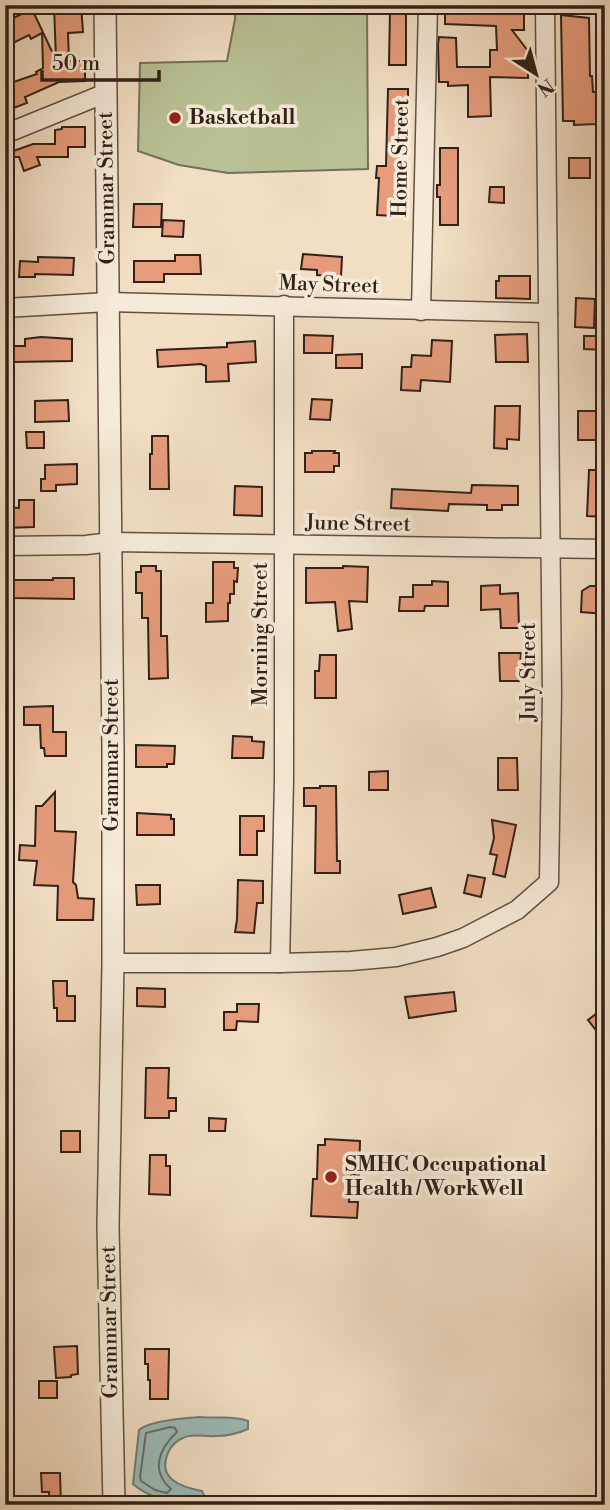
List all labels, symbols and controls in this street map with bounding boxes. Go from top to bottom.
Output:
scale bar [42,38,159,82]
north arrow [502,38,572,108]
text: 50 m [52,51,100,77]
text: N [532,73,559,101]
street label: Home Street [387,98,415,218]
place label: Basketball [189,105,296,131]
marker: Basketball [167,110,183,126]
street label: Grammar Street [93,111,121,265]
street label: May Street [278,270,380,300]
street label: June Street [304,510,411,538]
street label: Morning Street [248,561,274,706]
street label: July Street [516,622,542,722]
street label: Grammar Street [99,678,125,831]
place label: SMHC Occupational Health / WorkWell [345,1152,547,1202]
marker: SMHC Occupational Health / WorkWell [323,1169,339,1185]
street label: Grammar Street [96,1245,124,1399]

